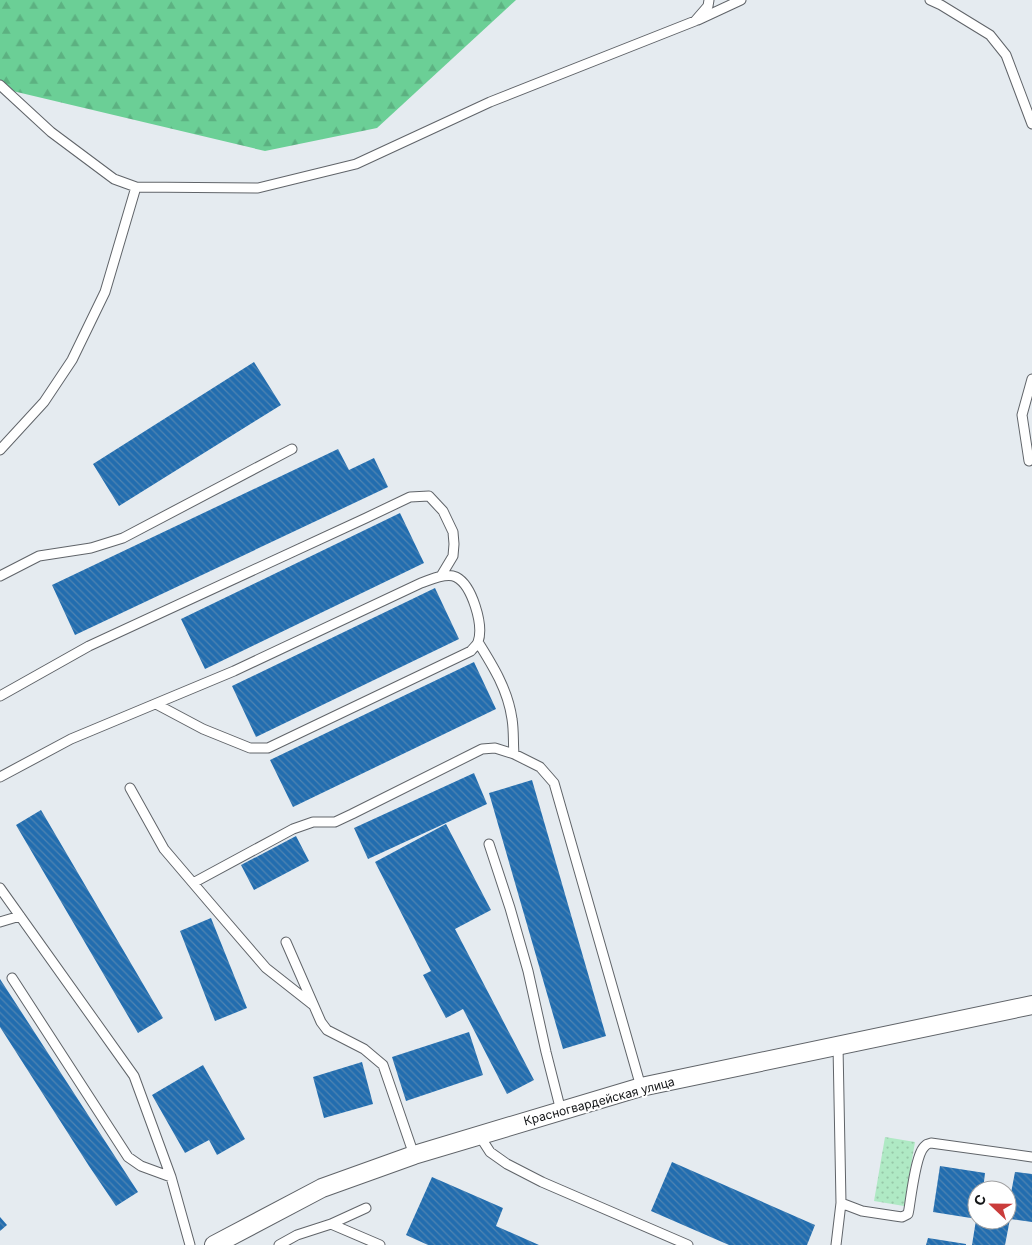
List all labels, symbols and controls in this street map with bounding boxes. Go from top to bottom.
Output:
street label: Красногвардейская улица [522,1074,676,1128]
north arrow [967,1180,1017,1230]
text: С [970,1192,989,1208]

